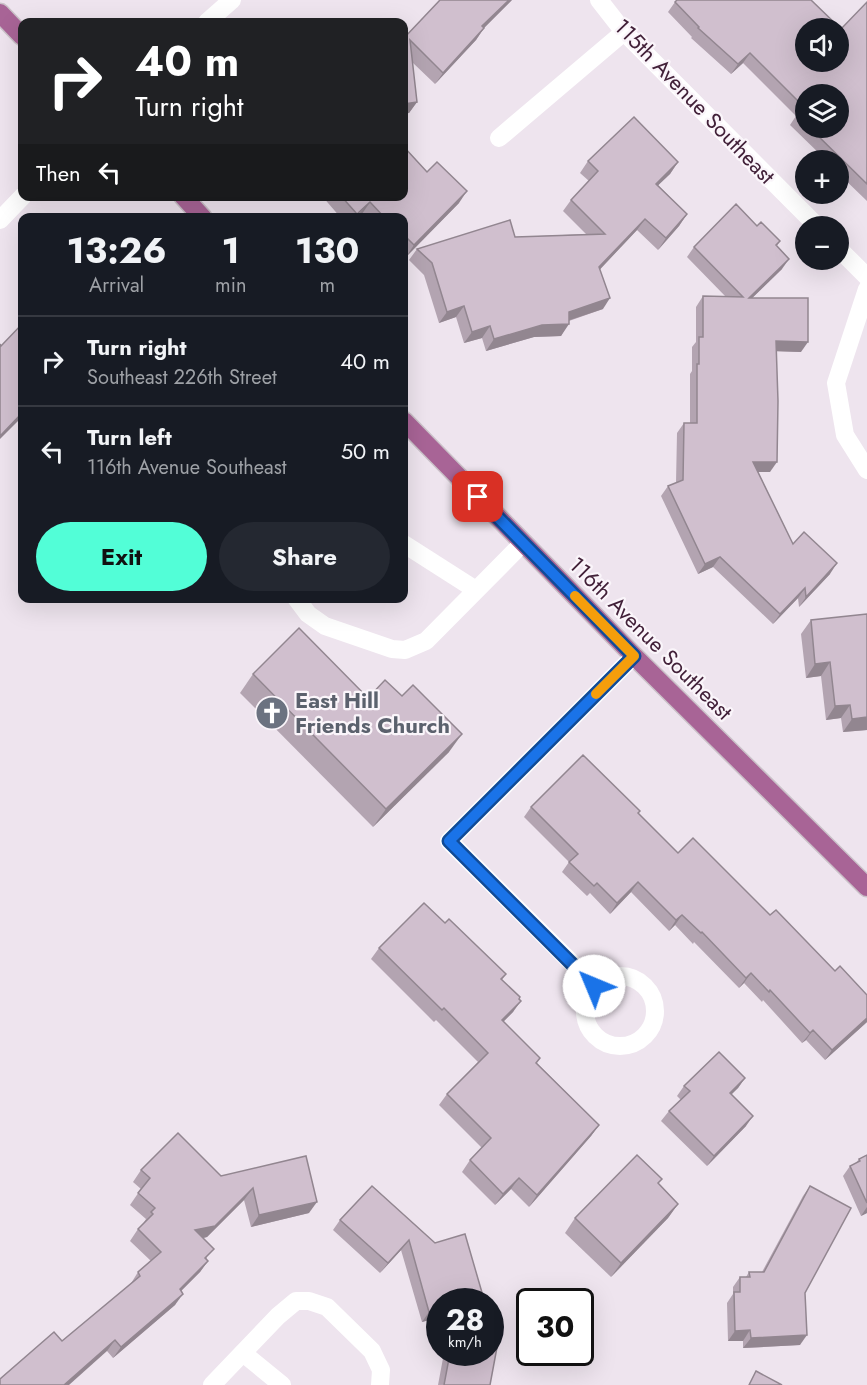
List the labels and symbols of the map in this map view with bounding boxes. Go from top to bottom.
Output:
street label: 115th Avenue Southeast [607,11,783,191]
pin [452,471,503,522]
street label: 116th Avenue Southeast [562,549,740,727]
place label: East Hill Friends Church [295,684,450,741]
church icon: East Hill Friends Church [254,695,290,731]
position arrow [562,954,626,1018]
speed limit sign: 30 [516,1288,594,1366]

